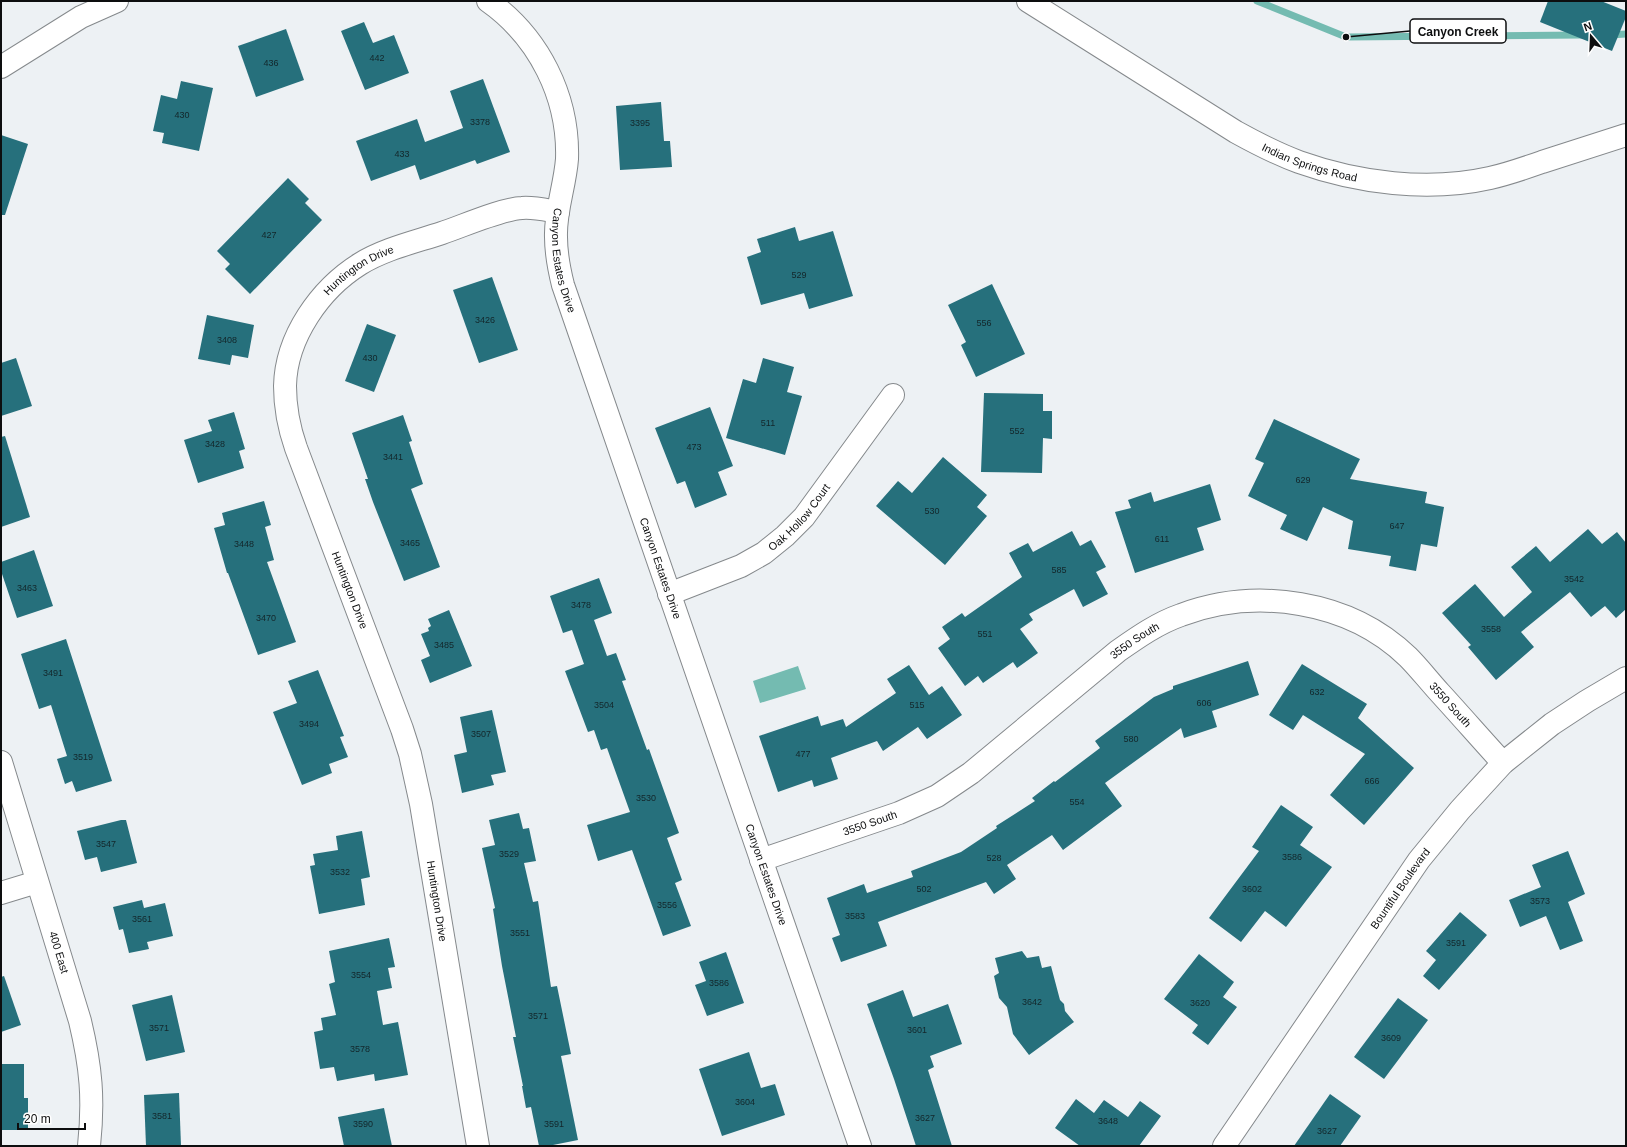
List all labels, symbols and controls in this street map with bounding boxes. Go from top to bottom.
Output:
north arrow [1571,16,1611,56]
callout: Canyon Creek [1410,19,1506,43]
text: N [1582,20,1594,34]
text: Canyon Creek [1418,25,1499,39]
house number: 442 [369,53,385,63]
house number: 436 [263,58,279,68]
house number: 430 [174,110,190,120]
house number: 3378 [470,117,490,127]
house number: 3395 [630,118,650,128]
street label: Indian Springs Road [1260,141,1358,184]
house number: 433 [394,149,410,159]
street label: Canyon Estates Drive [550,207,578,314]
house number: 427 [261,230,277,240]
street label: Huntington Drive [321,243,395,297]
house number: 529 [791,270,807,280]
house number: 3426 [475,315,495,325]
house number: 556 [976,318,992,328]
house number: 3408 [217,335,237,345]
house number: 430 [362,353,378,363]
house number: 511 [761,418,775,428]
house number: 552 [1009,426,1025,436]
house number: 3428 [205,439,225,449]
house number: 473 [686,442,702,452]
house number: 3441 [383,452,403,462]
house number: 629 [1295,475,1311,485]
street label: Oak Hollow Court [766,481,832,553]
house number: 530 [924,506,940,516]
street label: Canyon Estates Drive [638,516,684,621]
house number: 647 [1389,521,1405,531]
house number: 611 [1155,534,1169,544]
house number: 3465 [400,538,420,548]
house number: 3448 [234,539,254,549]
street label: Huntington Drive [330,550,370,630]
house number: 585 [1051,565,1067,575]
house number: 3542 [1564,574,1584,584]
house number: 3463 [17,583,37,593]
house number: 3478 [571,600,591,610]
house number: 3470 [256,613,276,623]
street label: 3550 South [1108,620,1161,661]
house number: 3558 [1481,624,1501,634]
house number: 551 [977,629,993,639]
house number: 3485 [434,640,454,650]
house number: 3491 [43,668,63,678]
street label: 3550 South [1427,680,1474,730]
house number: 632 [1309,687,1325,697]
house number: 606 [1196,698,1212,708]
house number: 3504 [594,700,614,710]
house number: 515 [909,700,925,710]
house number: 3494 [299,719,319,729]
house number: 3507 [471,729,491,739]
house number: 580 [1123,734,1139,744]
house number: 477 [795,749,811,759]
house number: 3519 [73,752,93,762]
house number: 666 [1364,776,1380,786]
house number: 3530 [636,793,656,803]
house number: 554 [1069,797,1085,807]
street label: 3550 South [841,808,898,838]
street label: Canyon Estates Drive [743,822,789,927]
house number: 3547 [96,839,116,849]
street label: Bountiful Boulevard [1368,846,1432,931]
house number: 3529 [499,849,519,859]
house number: 3586 [1282,852,1302,862]
house number: 528 [986,853,1002,863]
street label: Huntington Drive [425,860,449,942]
house number: 3532 [330,867,350,877]
house number: 502 [916,884,932,894]
house number: 3602 [1242,884,1262,894]
house number: 3573 [1530,896,1550,906]
house number: 3556 [657,900,677,910]
house number: 3583 [845,911,865,921]
house number: 3561 [132,914,152,924]
house number: 3551 [510,928,530,938]
street label: 400 East [47,930,71,975]
house number: 3591 [1446,938,1466,948]
house number: 3554 [351,970,371,980]
house number: 3586 [709,978,729,988]
house number: 3642 [1022,997,1042,1007]
house number: 3620 [1190,998,1210,1008]
house number: 3571 [528,1011,548,1021]
house number: 3571 [149,1023,169,1033]
house number: 3601 [907,1025,927,1035]
house number: 3609 [1381,1033,1401,1043]
house number: 3578 [350,1044,370,1054]
house number: 3604 [735,1097,755,1107]
scale bar [18,1105,85,1131]
house number: 3581 [152,1111,172,1121]
text: 20 m [24,1112,51,1126]
house number: 3627 [915,1113,935,1123]
house number: 3648 [1098,1116,1118,1126]
house number: 3590 [353,1119,373,1129]
house number: 3591 [544,1119,564,1129]
house number: 3627 [1317,1126,1337,1136]

